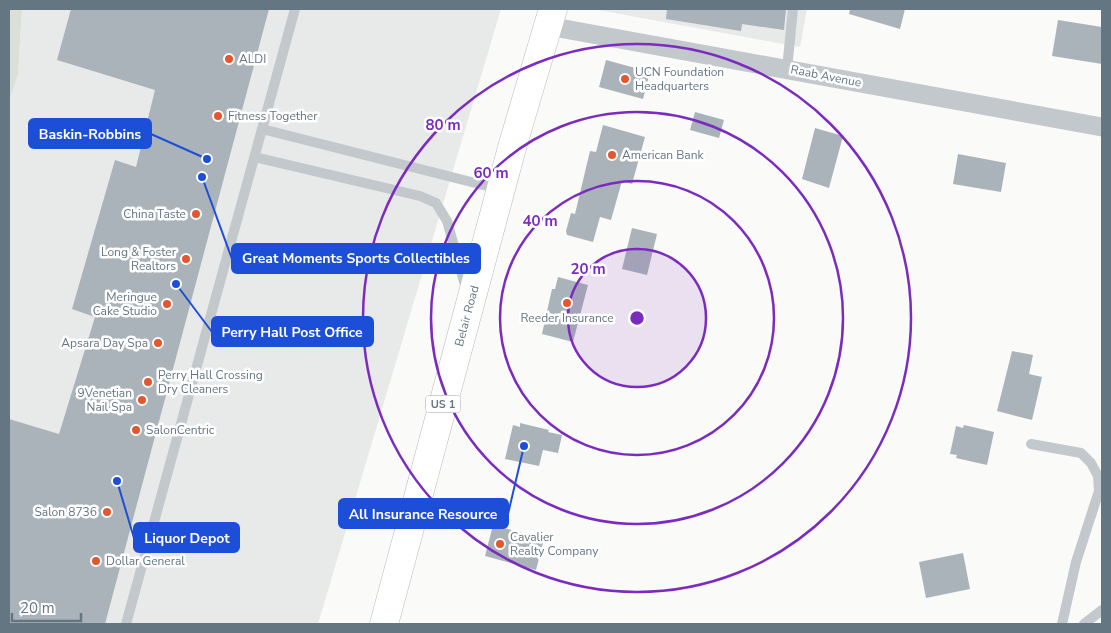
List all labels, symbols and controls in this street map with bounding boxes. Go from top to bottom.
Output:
place label: ALDI [239,51,266,67]
marker: ALDI [223,53,235,65]
street label: Raab Avenue [789,61,863,91]
place label: UCN Foundation Headquarters [635,64,724,94]
marker: UCN Foundation Headquarters [619,73,631,85]
place label: Fitness Together [228,108,318,124]
marker: Fitness Together [212,110,224,122]
text: 80 m [425,115,461,135]
callout: Baskin-Robbins [29,119,151,148]
text: Baskin-Robbins [39,125,141,144]
place label: American Bank [622,147,705,163]
marker: American Bank [606,149,618,161]
text: 60 m [473,163,509,183]
place label: China Taste [123,206,186,222]
marker: China Taste [190,208,202,220]
text: 40 m [522,211,558,231]
place label: Long & Foster Realtors [101,244,177,274]
callout: Great Moments Sports Collectibles [232,244,480,273]
text: Great Moments Sports Collectibles [242,249,470,268]
marker: Long & Foster Realtors [180,253,192,265]
text: 20 m [570,259,606,279]
street label: Belair Road [451,284,483,348]
place label: Meringue Cake Studio [93,289,157,319]
marker: Reeder Insurance [561,297,573,309]
marker: Meringue Cake Studio [161,298,173,310]
centre of rings [628,309,646,327]
place label: Reeder Insurance [520,310,614,326]
callout: Perry Hall Post Office [212,317,373,346]
text: Perry Hall Post Office [221,323,363,342]
place label: Apsara Day Spa [61,335,148,351]
marker: Apsara Day Spa [152,337,164,349]
place label: Perry Hall Crossing Dry Cleaners [158,367,263,397]
marker: Perry Hall Crossing Dry Cleaners [142,376,154,388]
place label: 9Venetian Nail Spa [77,385,132,415]
marker: 9Venetian Nail Spa [136,394,148,406]
road number: US 1 [426,396,460,412]
place label: SalonCentric [146,422,215,438]
marker: SalonCentric [130,424,142,436]
callout: All Insurance Resource [339,499,508,528]
place label: Salon 8736 [34,504,97,520]
text: All Insurance Resource [349,505,498,524]
marker: Salon 8736 [101,506,113,518]
callout: Liquor Depot [134,523,239,552]
text: Liquor Depot [144,529,230,548]
place label: Cavalier Realty Company [510,529,599,559]
marker: Cavalier Realty Company [494,538,506,550]
place label: Dollar General [106,553,185,569]
marker: Dollar General [90,555,102,567]
scale bar [12,590,81,622]
text: 20 m [20,598,55,618]

